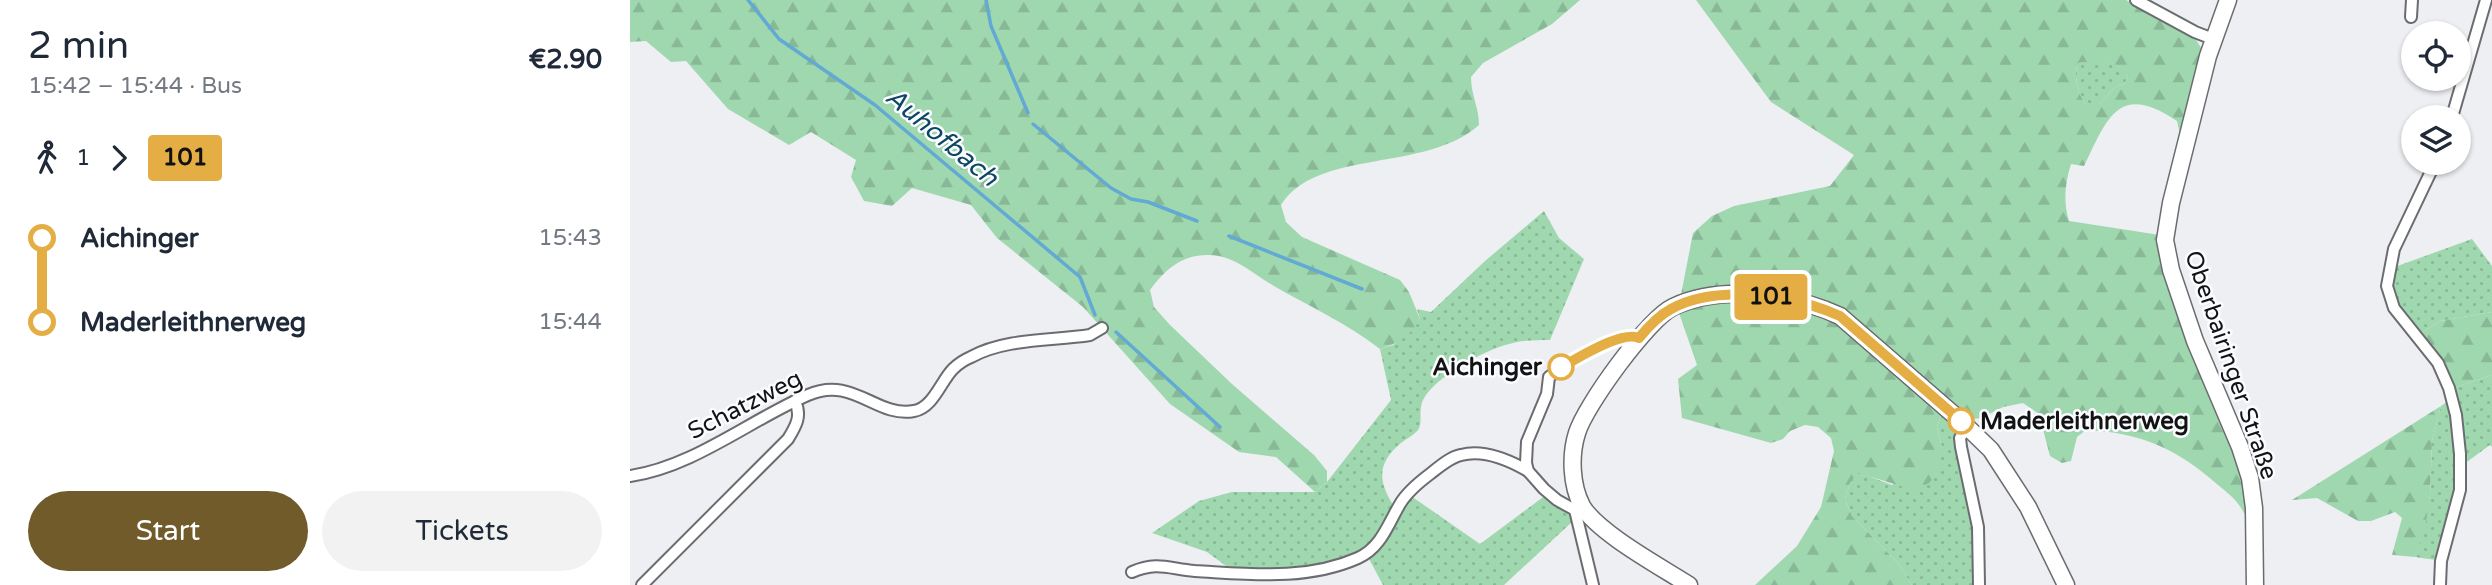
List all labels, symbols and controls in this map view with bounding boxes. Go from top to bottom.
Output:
map controls [2401,21,2471,175]
button: locate [2401,21,2471,91]
text: 2 min [28,23,129,69]
text: €2.90 [529,44,602,75]
text: 15:42 – 15:44 · Bus [28,72,242,100]
water label: Auhofbach [880,81,1005,194]
button: layers [2401,105,2471,175]
icon: walk [28,139,66,177]
icon: forward [100,139,138,177]
text: 101 [162,143,208,172]
text: 1 [76,144,90,172]
text: Aichinger [80,223,199,254]
text: 15:43 [538,224,602,252]
street label: Oberbairinger Straße [2178,247,2284,483]
line badge: 101 [1731,274,1811,320]
text: 101 [1748,282,1794,311]
text: Maderleithnerweg [80,307,306,338]
text: 15:44 [538,308,602,336]
place label: Aichinger [1432,353,1543,382]
marker: Aichinger [1548,354,1574,380]
street label: Schatzweg [683,364,807,446]
place label: Maderleithnerweg [1980,407,2189,436]
marker: Maderleithnerweg [1948,408,1974,434]
button: Start [28,491,308,571]
button: Tickets [322,491,602,571]

